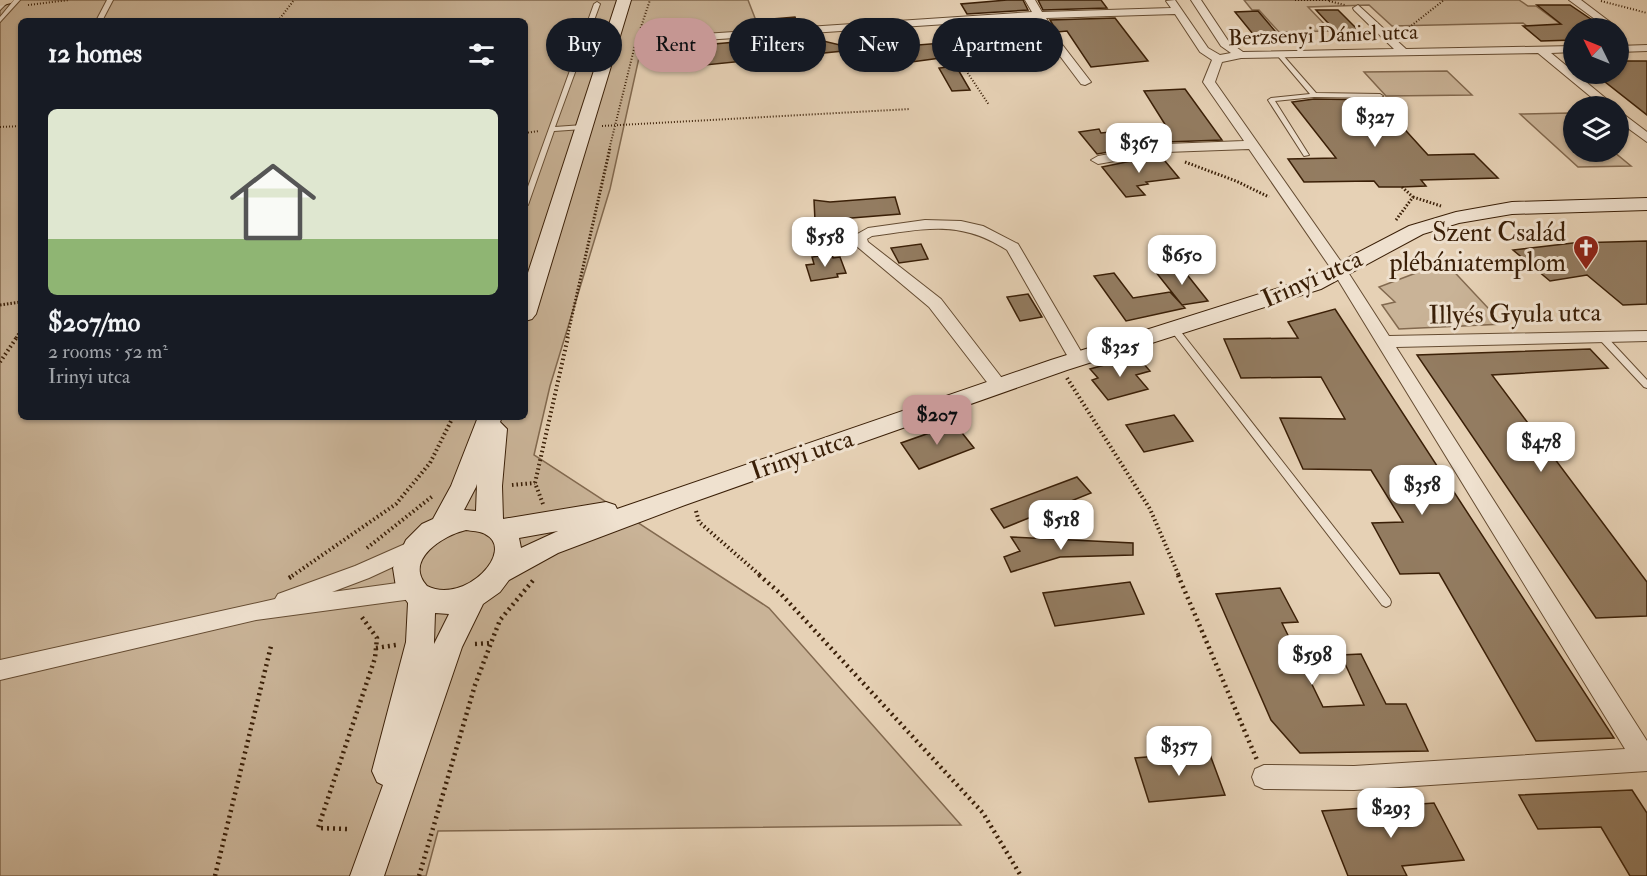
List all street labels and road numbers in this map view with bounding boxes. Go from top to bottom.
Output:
street label: Berzsenyi Dániel utca [1227,18,1420,52]
street label: Irinyi utca [1257,243,1368,315]
street label: Illyés Gyula utca [1428,296,1602,332]
street label: Irinyi utca [746,422,858,488]

